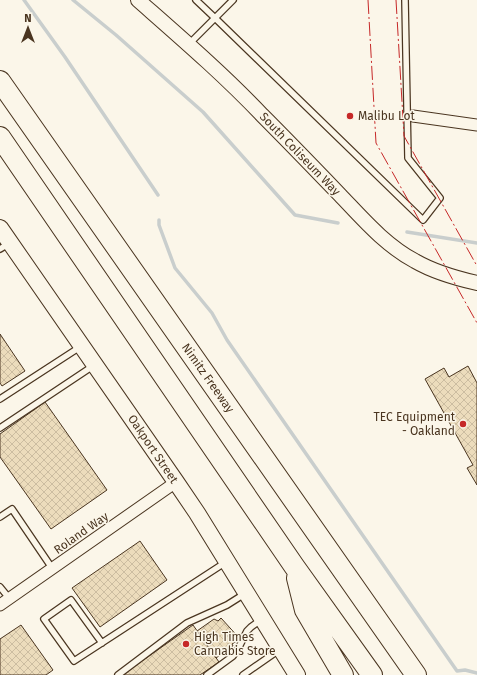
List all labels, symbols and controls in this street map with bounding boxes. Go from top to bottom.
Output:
north arrow [8,8,48,48]
text: N [24,12,32,25]
place label: Malibu Lot [358,109,416,123]
street label: South Coliseum Way [257,110,343,198]
marker: Malibu Lot [345,111,355,121]
street label: Nimitz Freeway [179,341,237,415]
place label: TEC Equipment - Oakland [374,410,456,438]
street label: Oakport Street [125,412,181,486]
marker: TEC Equipment - Oakland [458,419,468,429]
street label: Roland Way [51,509,111,557]
place label: High Times Cannabis Store [194,630,276,658]
marker: High Times Cannabis Store [181,639,191,649]

